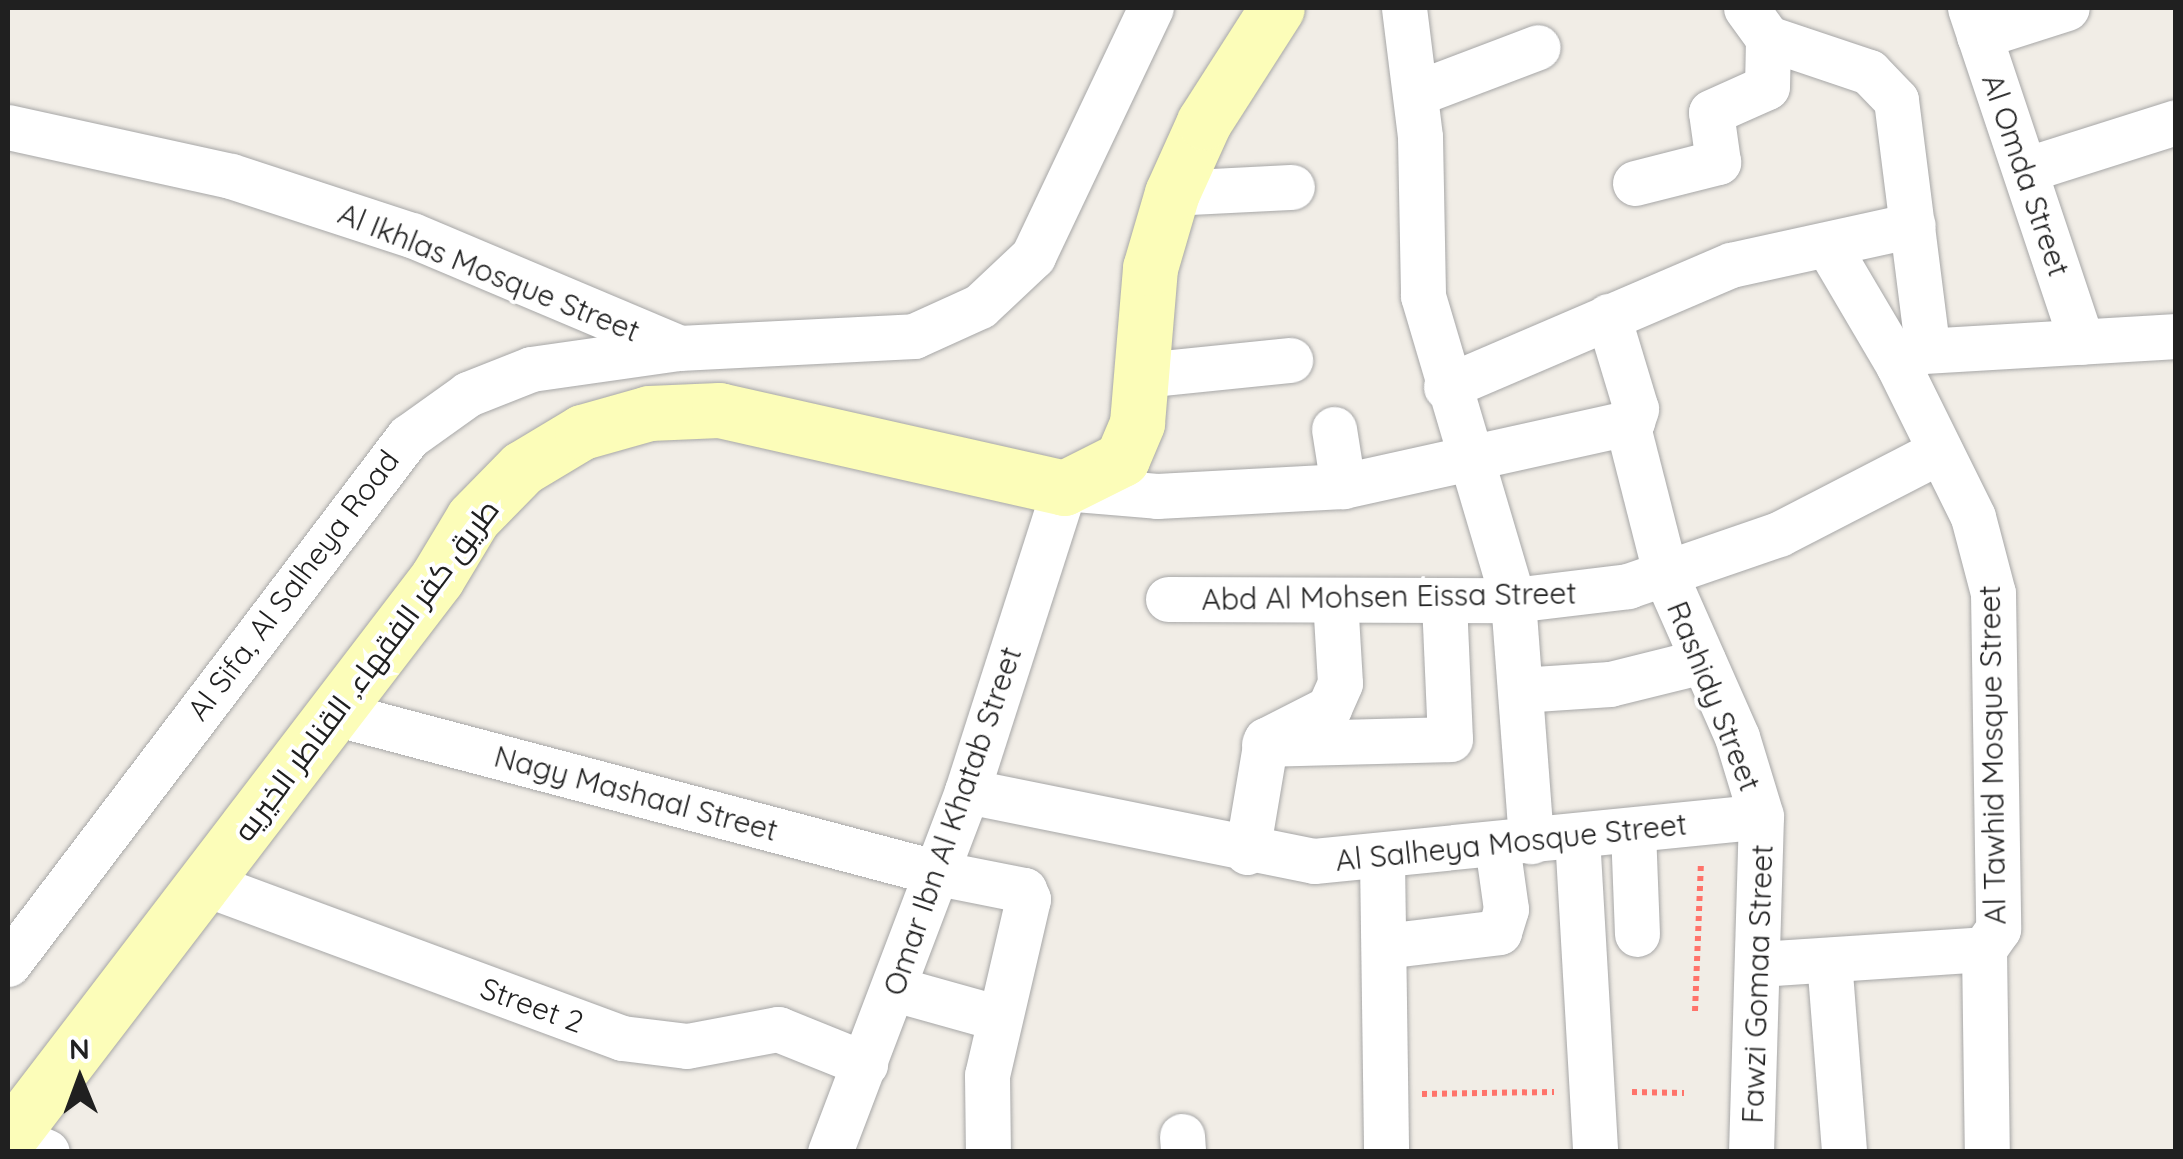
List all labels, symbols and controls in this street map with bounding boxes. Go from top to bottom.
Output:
street label: Al Omda Street [1975,69,2077,281]
street label: Al Ikhlas Mosque Street [333,195,645,349]
street label: Al Sifa, Al Salheya Road [180,443,406,727]
street label: طريق كفر الفقهاء, القناطر الخيريه [226,492,506,848]
street label: Abd Al Mohsen Eissa Street [1201,575,1577,617]
street label: Al Tawhid Mosque Street [1971,585,2013,925]
street label: Rashidy Street [1660,596,1768,796]
street label: Omar Ibn Al Khatab Street [875,642,1029,1000]
street label: Nagy Mashaal Street [490,738,782,848]
street label: Al Salheya Mosque Street [1334,806,1688,878]
street label: Fawzi Gomaa Street [1734,844,1780,1124]
street label: Street 2 [476,970,588,1040]
north arrow [30,1029,130,1129]
text: N [69,1031,90,1066]

